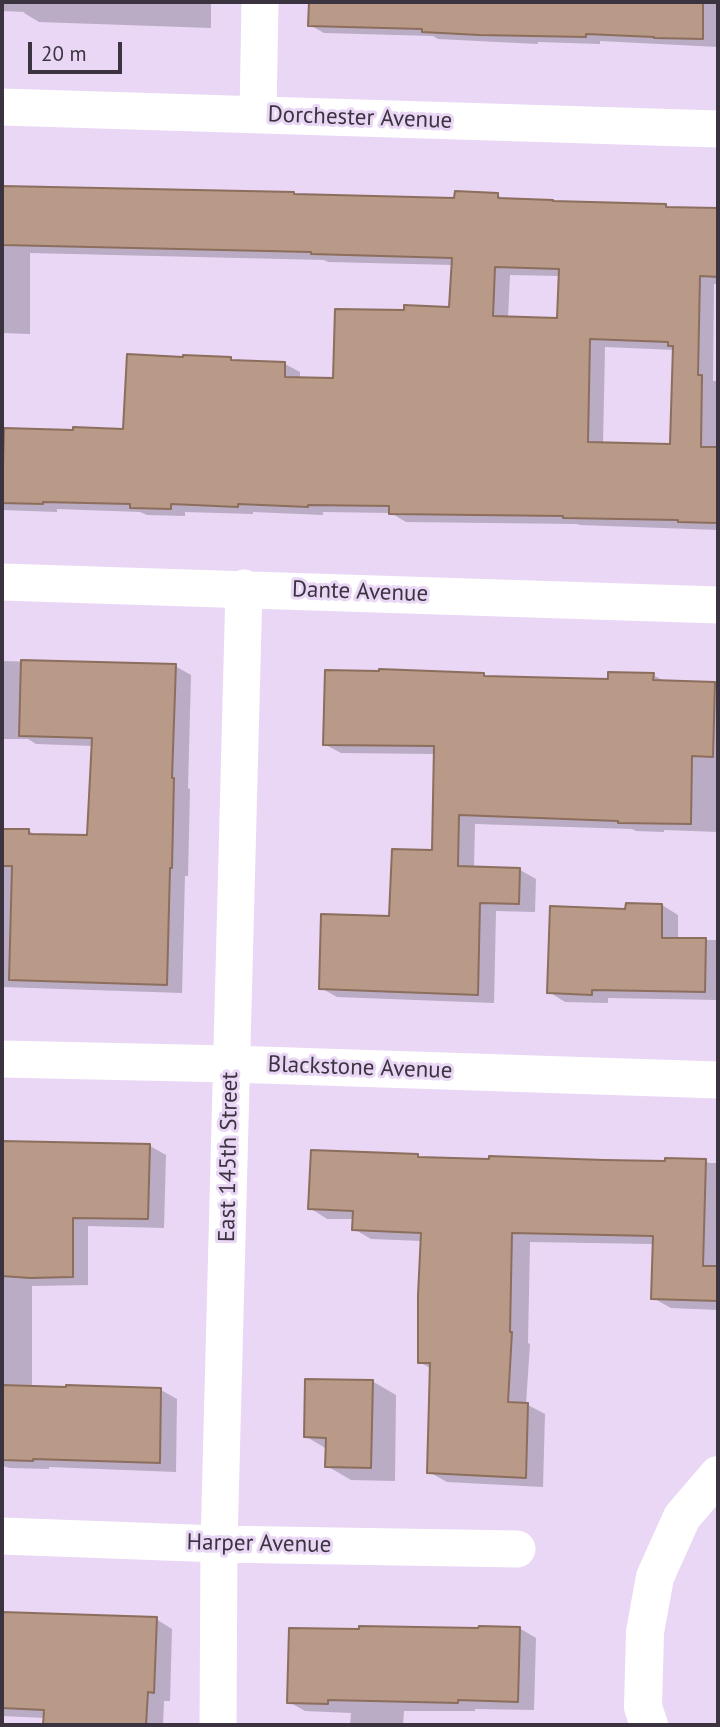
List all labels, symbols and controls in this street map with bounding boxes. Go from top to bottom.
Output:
scale bar [32,28,126,72]
text: 20 m [41,40,87,67]
street label: Dorchester Avenue [267,101,453,135]
street label: Dante Avenue [291,576,429,608]
street label: Blackstone Avenue [267,1051,453,1085]
street label: East 145th Street [214,1072,244,1242]
street label: Harper Avenue [186,1529,332,1559]

